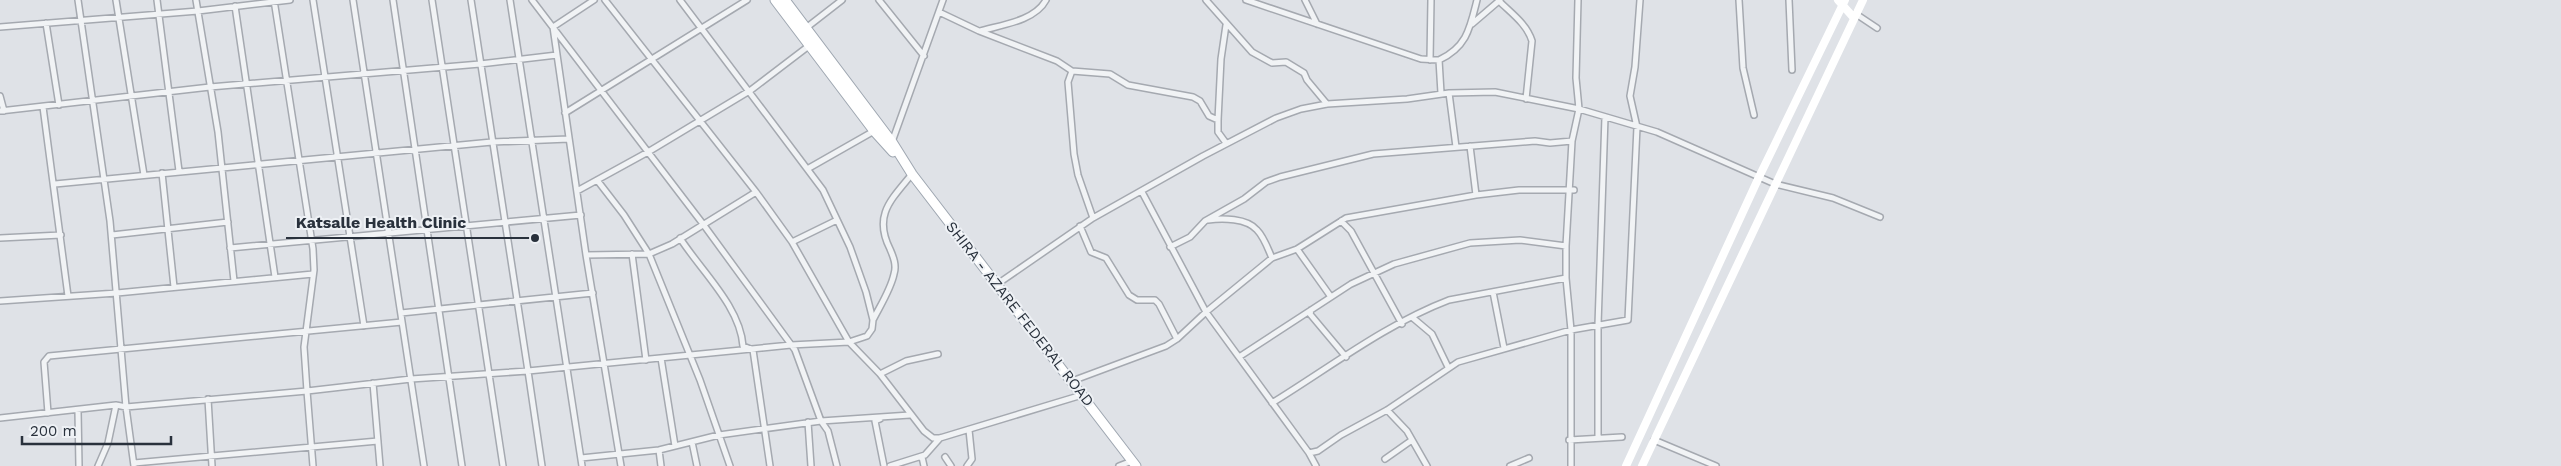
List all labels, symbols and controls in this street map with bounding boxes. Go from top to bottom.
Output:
callout: Katsalle Health Clinic [286,207,476,238]
text: Katsalle Health Clinic [296,213,466,232]
street label: SHIRA - AZARE FEDERAL ROAD [942,218,1098,410]
scale bar [22,414,171,446]
text: 200 m [30,422,77,440]

